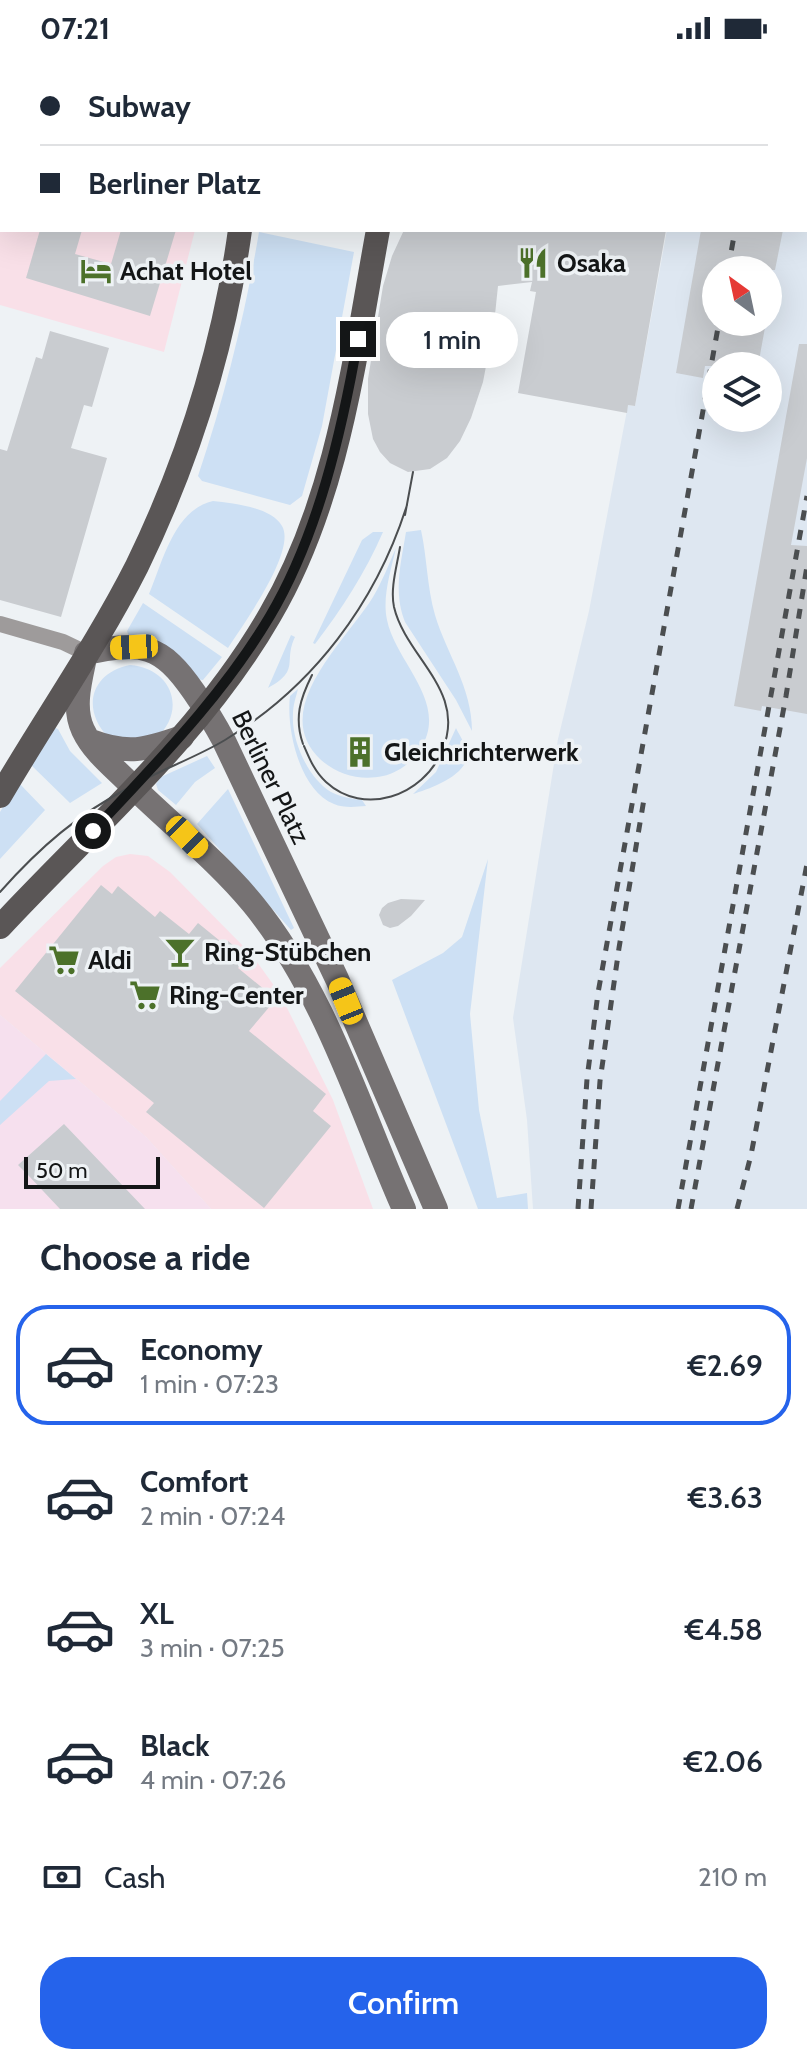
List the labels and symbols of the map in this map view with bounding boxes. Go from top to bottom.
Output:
restaurant icon: Osaka [516,246,550,280]
place label: Osaka [557,247,626,279]
hotel icon: Achat Hotel [79,254,113,288]
place label: Achat Hotel [120,255,252,287]
north arrow [702,256,782,336]
callout: 1 min [386,311,518,367]
route end [340,321,376,357]
car [109,634,159,660]
street label: Berliner Platz [225,705,317,849]
building icon: Gleichrichterwerk [343,735,377,769]
place label: Gleichrichterwerk [384,736,579,768]
car [162,812,212,862]
route start [75,813,111,849]
bar icon: Ring-Stübchen [163,935,197,969]
place label: Ring-Stübchen [204,936,371,968]
supermarket icon: Aldi [47,943,81,977]
place label: Aldi [88,944,132,976]
car [326,974,366,1028]
supermarket icon: Ring-Center [128,978,162,1012]
place label: Ring-Center [169,979,304,1011]
scale bar [24,1153,160,1189]

